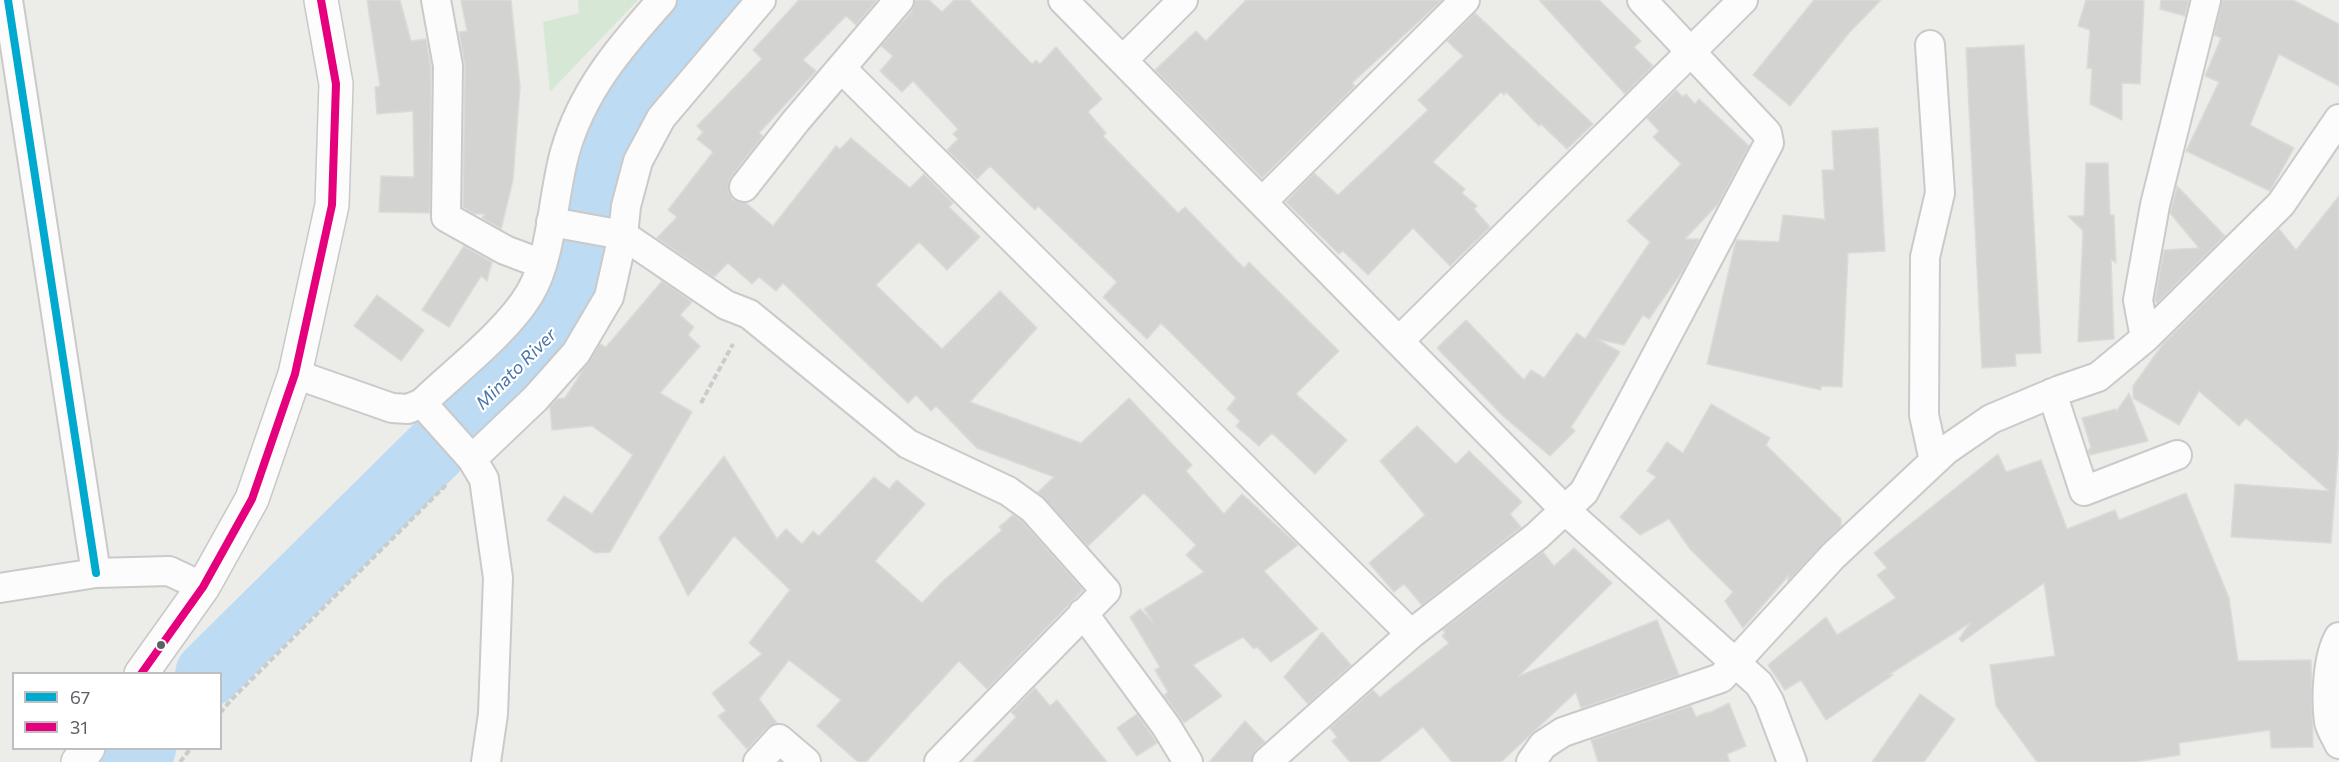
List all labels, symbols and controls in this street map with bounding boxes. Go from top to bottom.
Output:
water label: Minato River [471,324,561,414]
unlabelled marker [155,639,167,651]
legend [12,672,222,750]
text: 67 [70,686,90,708]
text: 31 [70,716,88,738]

